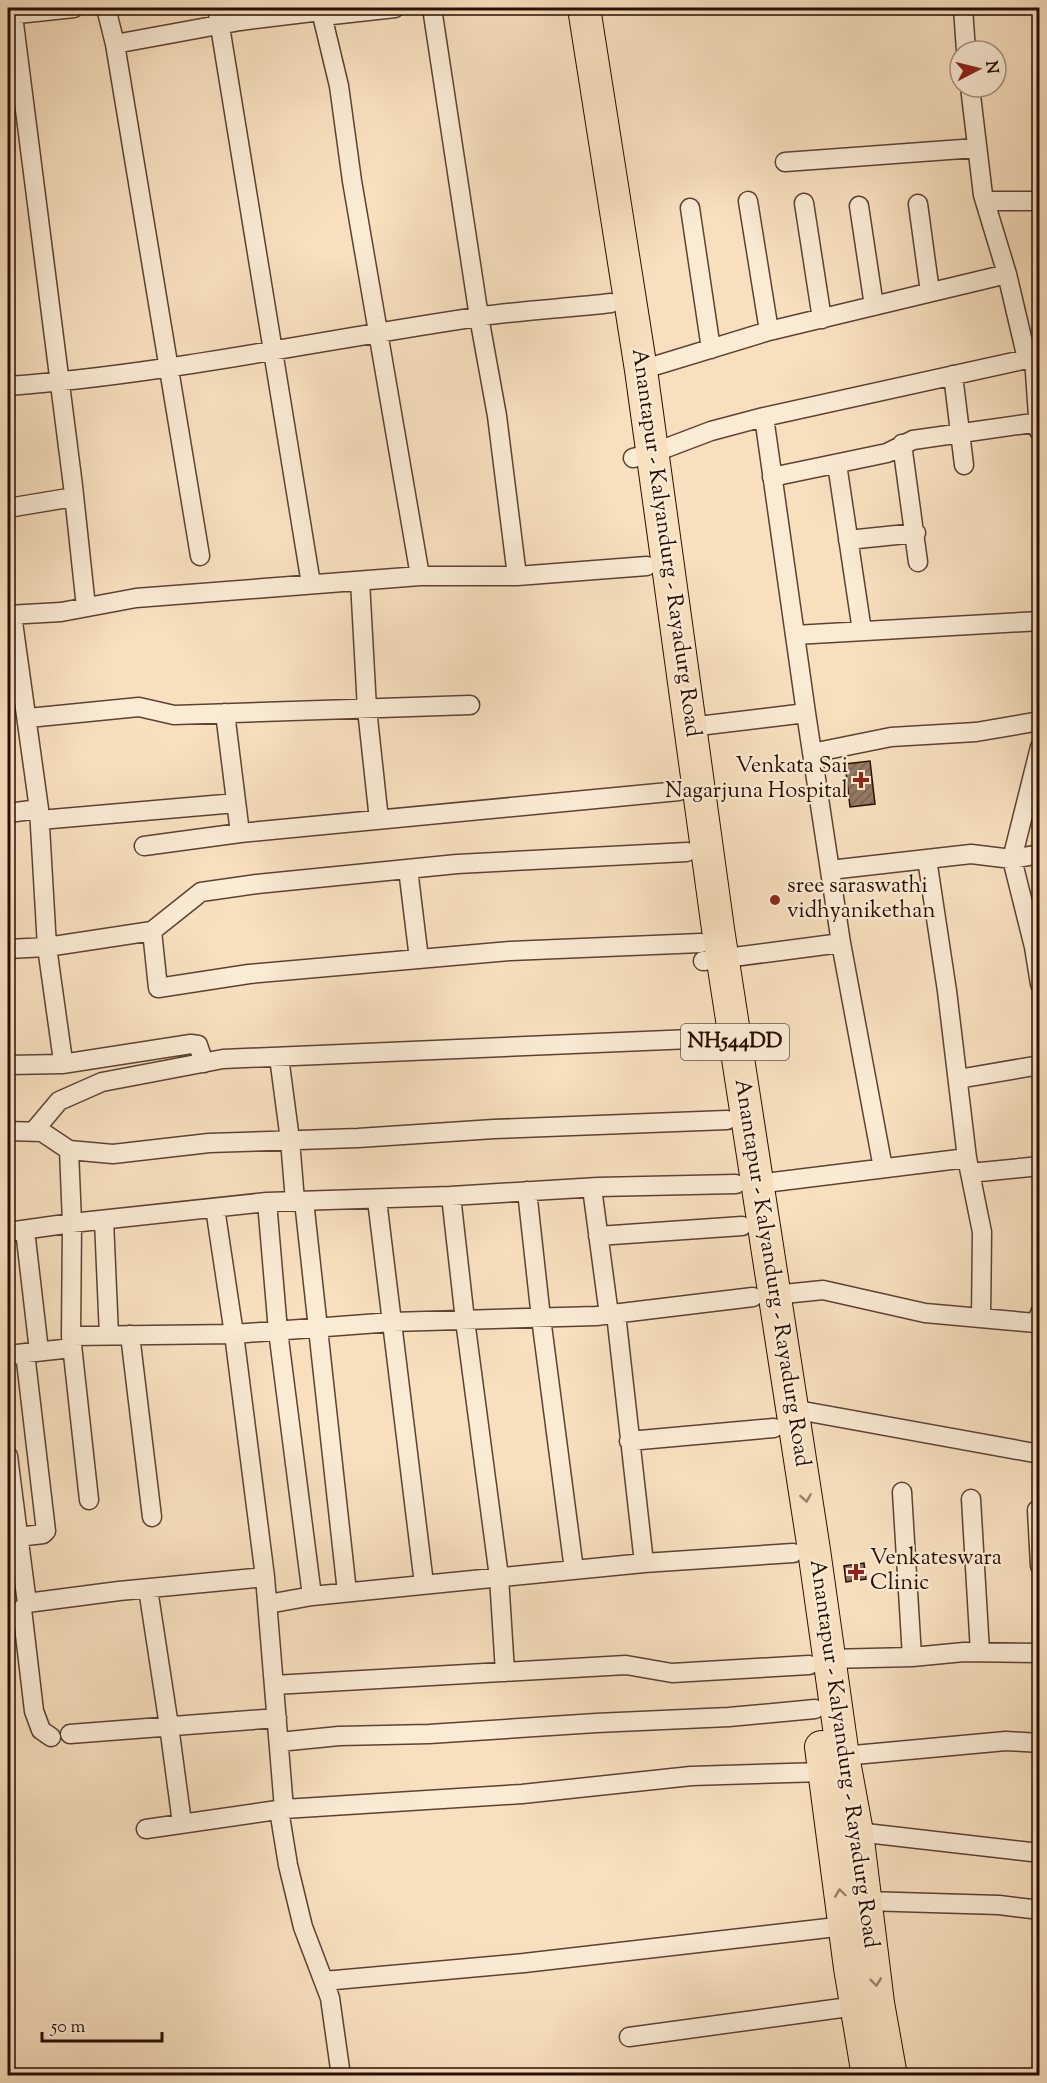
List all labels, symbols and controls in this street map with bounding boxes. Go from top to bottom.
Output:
north arrow [948,39,1008,99]
text: N [978,60,1003,75]
street label: Anantapur - Kalyandurg - Rayadurg Road [622,347,708,739]
place label: Venkata Sai Nagarjuna Hospital [665,751,848,808]
marker: Venkata Sai Nagarjuna Hospital [852,771,870,789]
place label: sree saraswathi vidhyanikethan [787,871,935,928]
marker: sree saraswathi vidhyanikethan [768,893,782,907]
road number: NH544DD [681,1024,789,1060]
street label: Anantapur - Kalyandurg - Rayadurg Road [725,1077,817,1469]
one-way arrow [799,1494,811,1503]
place label: Venkateswara Clinic [870,1543,1002,1600]
street label: Anantapur - Kalyandurg - Rayadurg Road [800,1558,886,1950]
marker: Venkateswara Clinic [847,1563,865,1581]
one-way arrow [835,1889,847,1898]
one-way arrow [869,1978,881,1987]
scale bar [42,2005,162,2043]
text: 50 m [50,2015,86,2041]

